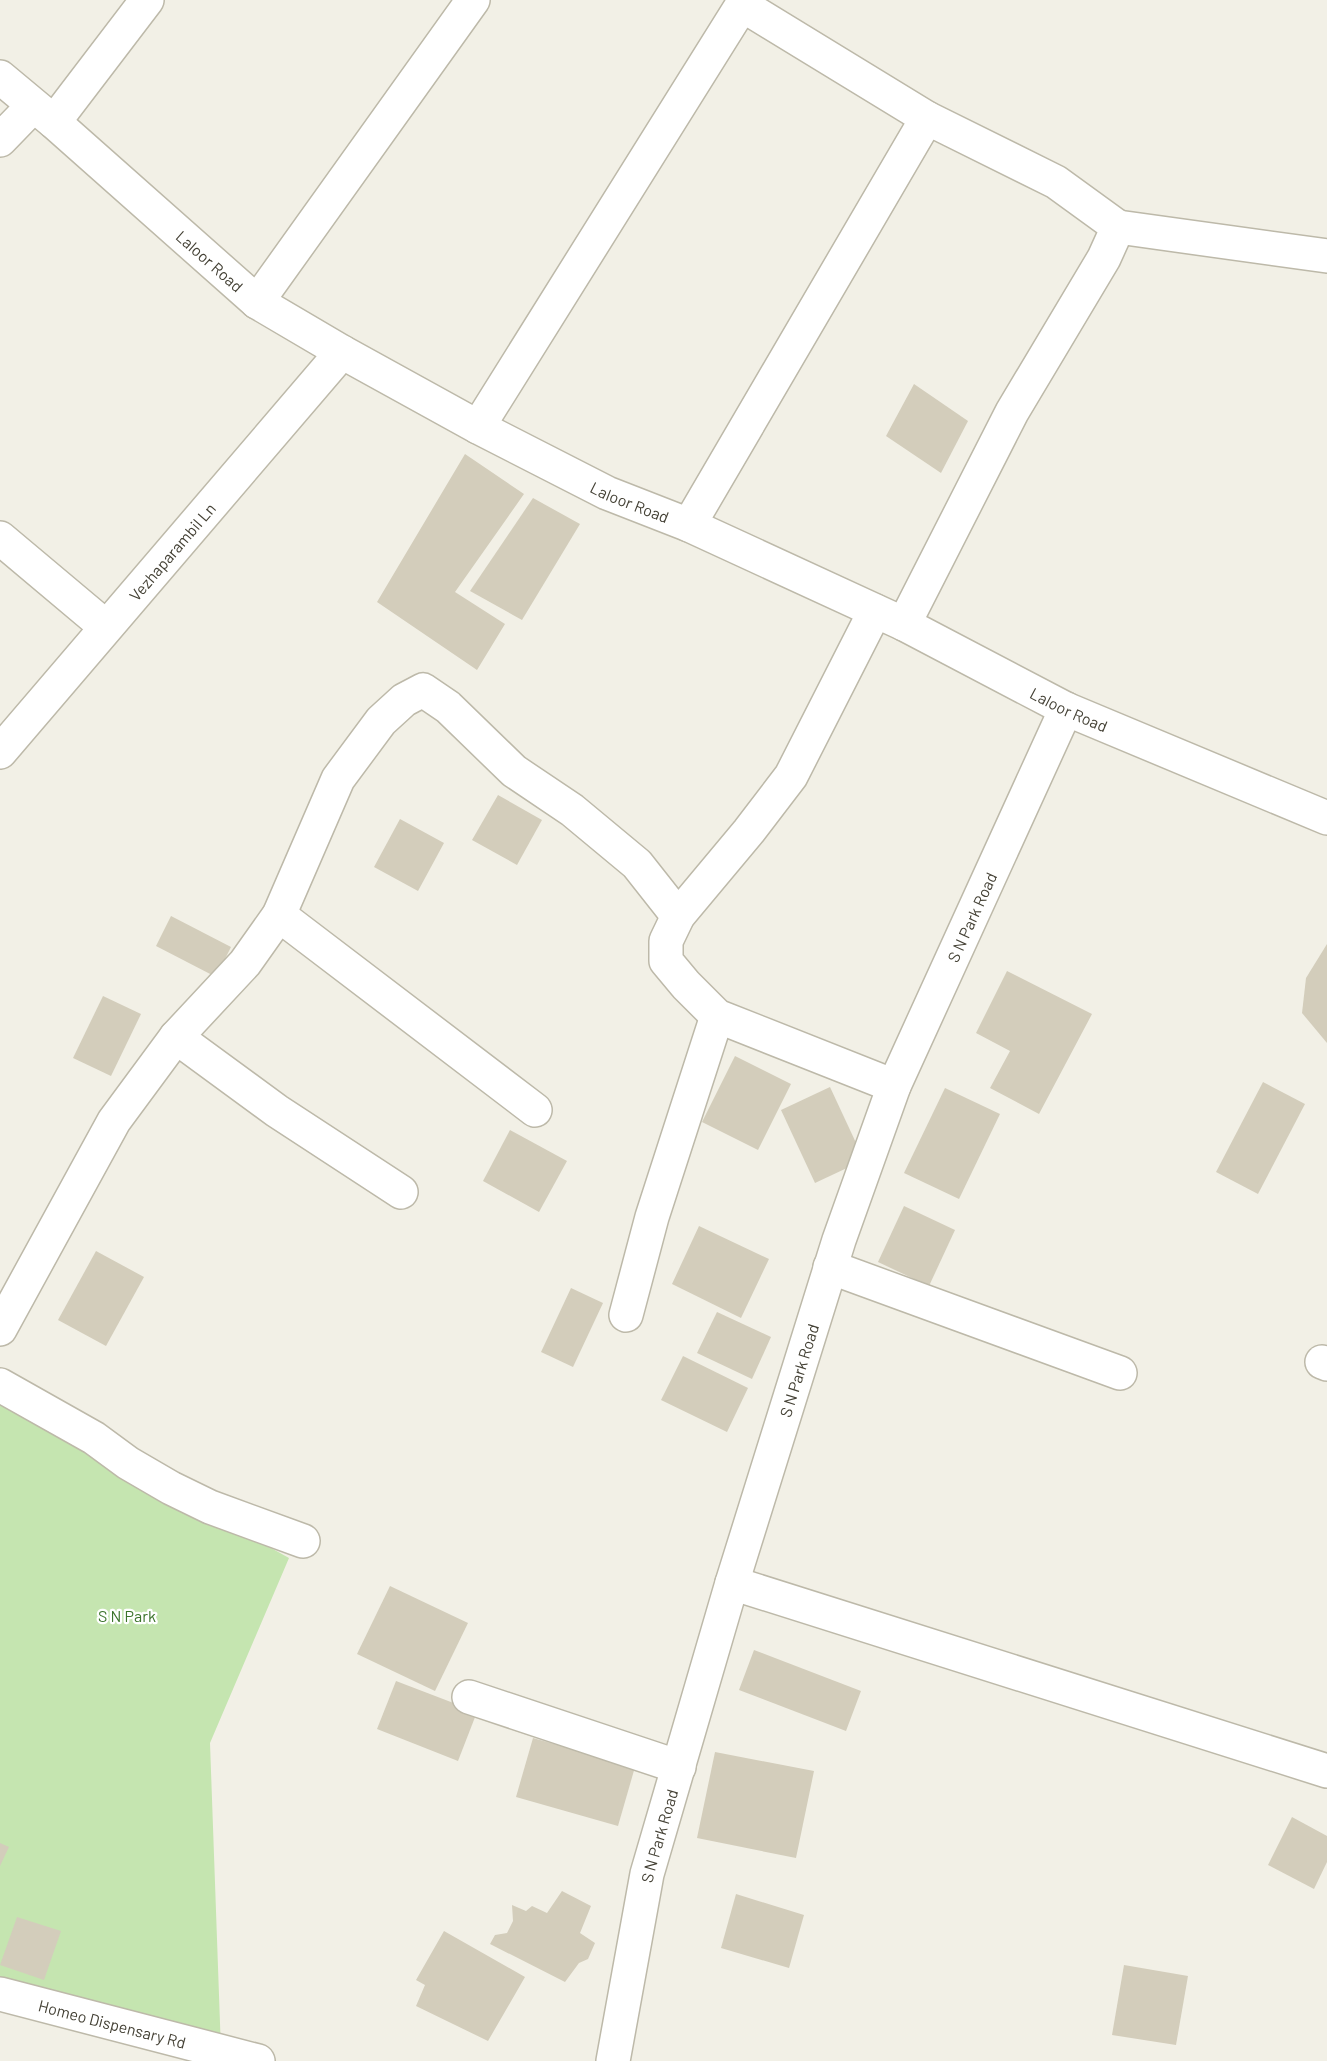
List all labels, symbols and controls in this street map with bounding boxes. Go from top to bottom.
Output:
street label: Laloor Road [173,226,247,295]
street label: Laloor Road [588,477,672,526]
street label: Vezhaparambil Ln [124,499,219,604]
street label: Laloor Road [1027,683,1111,735]
street label: S N Park Road [942,869,1000,965]
street label: S N Park Road [775,1321,822,1419]
park label: S N Park [98,1606,156,1625]
street label: S N Park Road [636,1787,681,1884]
street label: Homeo Dispensary Rd [37,1995,188,2051]

